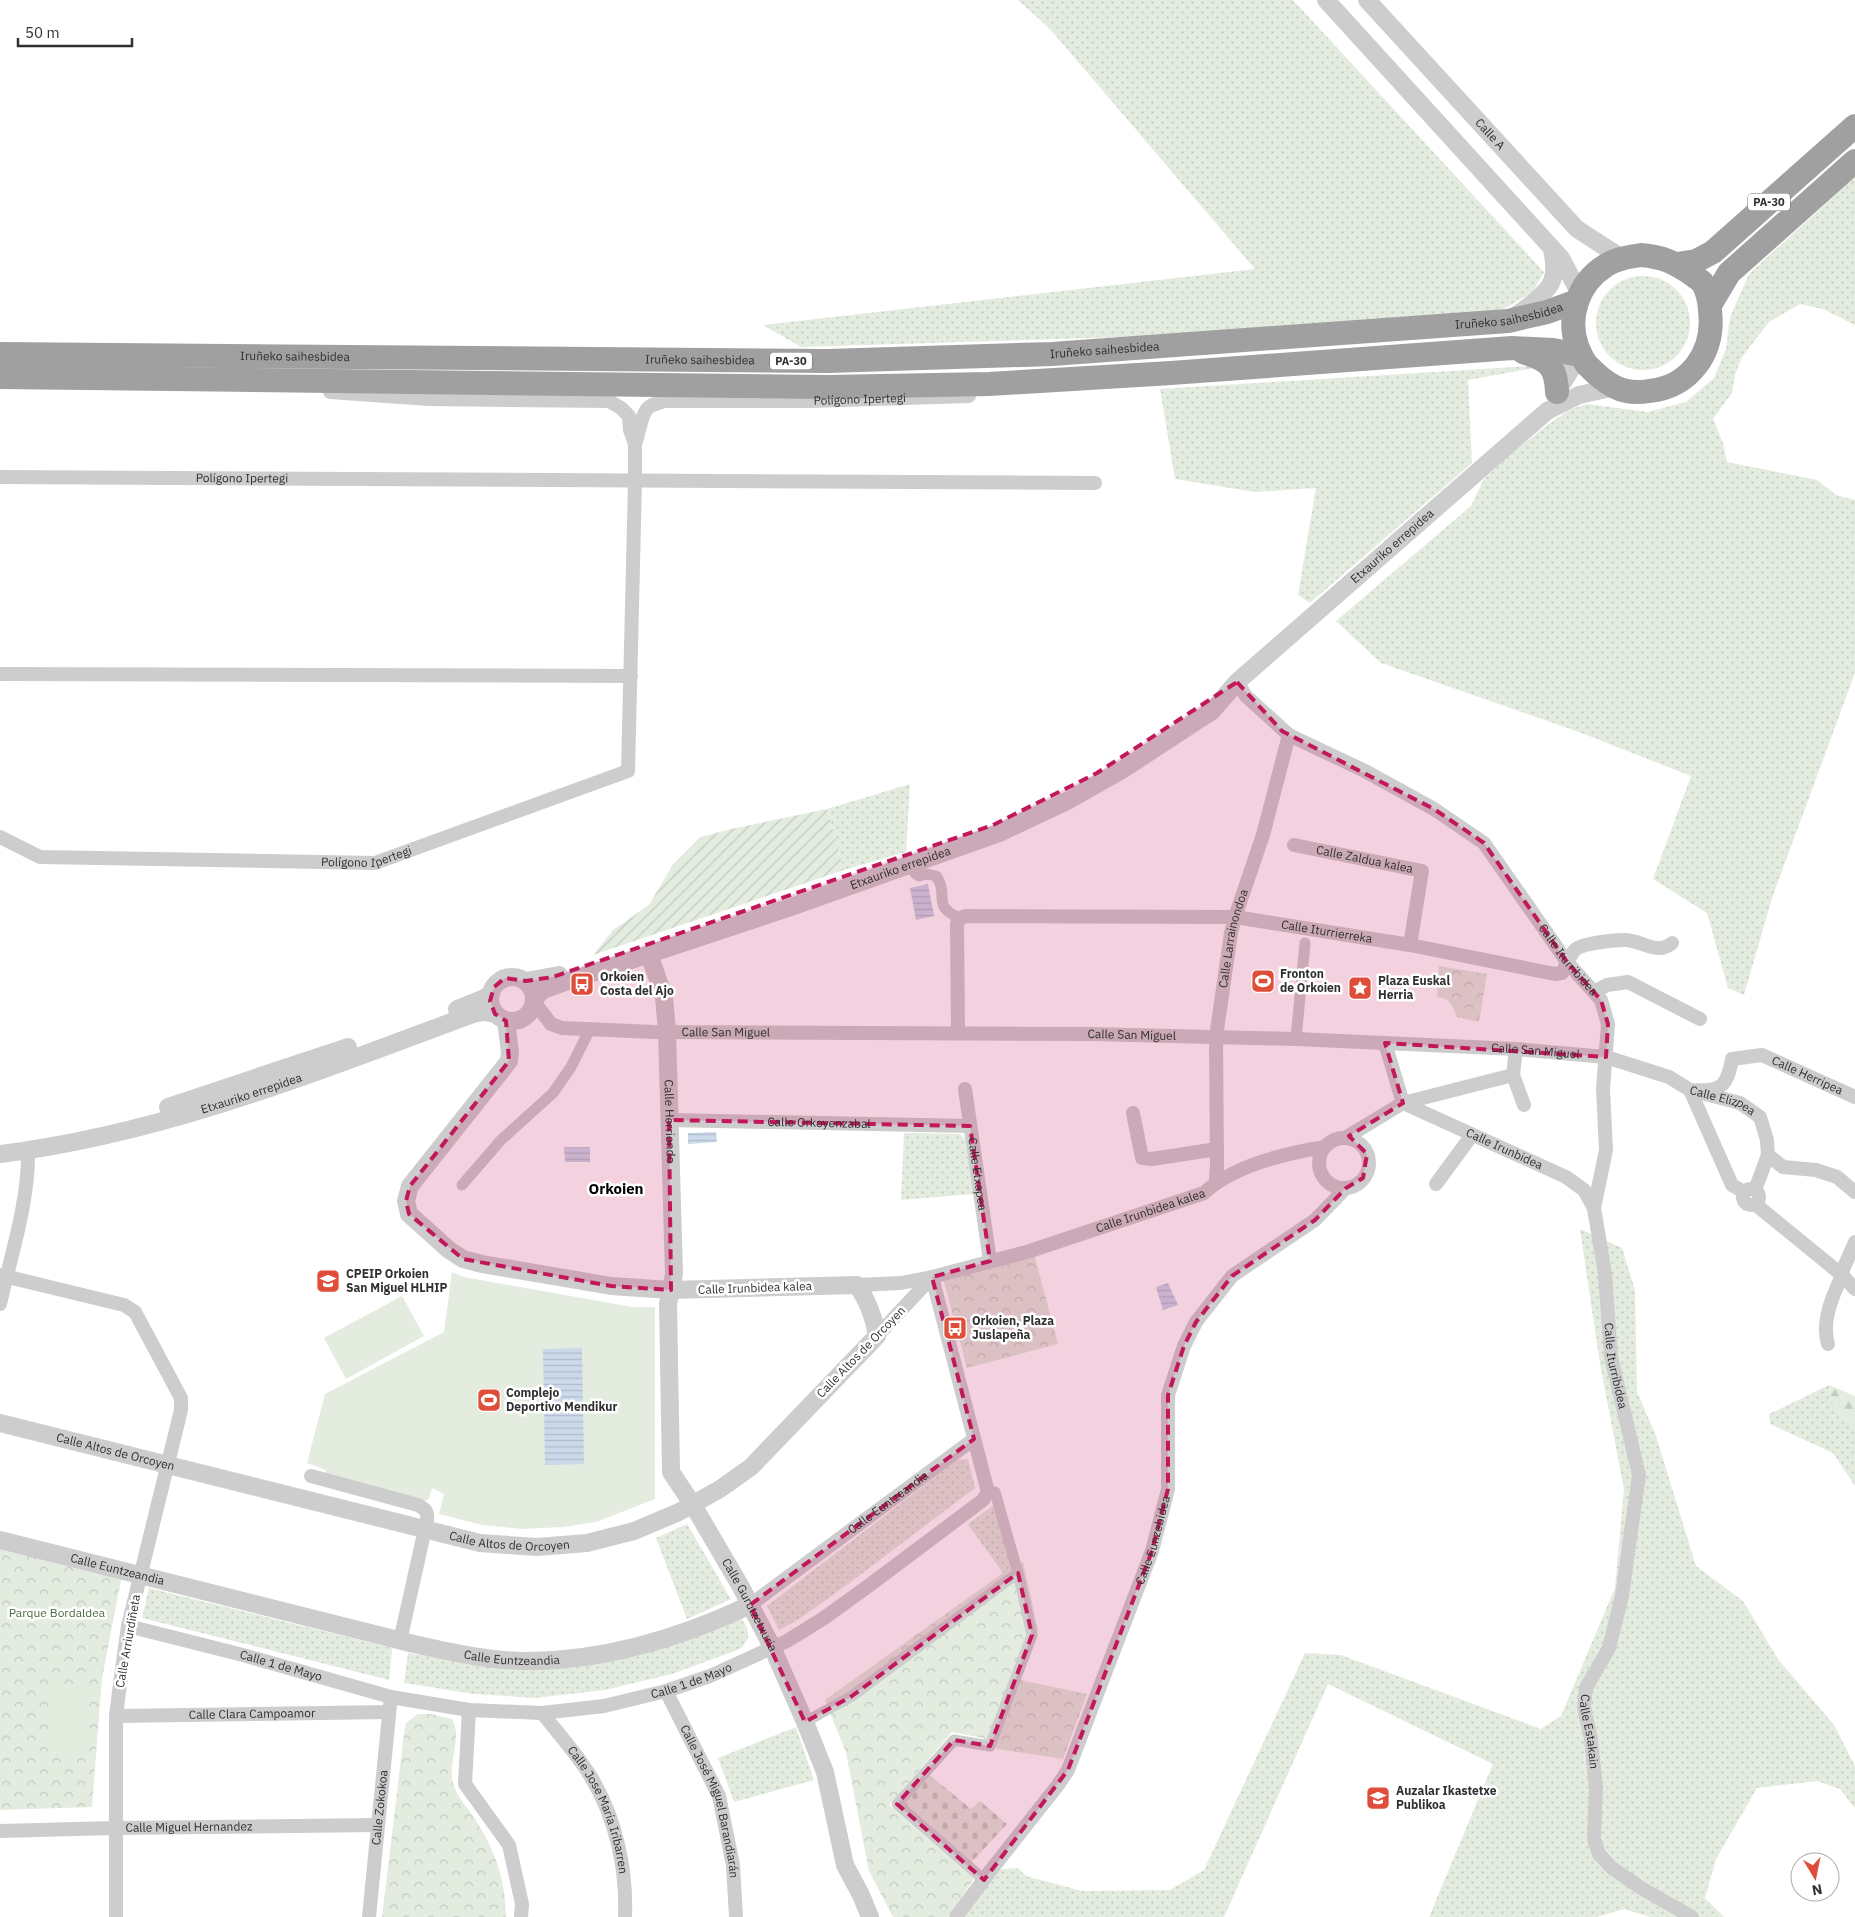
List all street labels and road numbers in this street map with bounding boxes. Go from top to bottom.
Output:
street label: Calle A [1472,115,1509,153]
road number: PA-30 [1748,193,1790,210]
street label: Iruñeko saihesbidea [1454,299,1565,332]
street label: Iruñeko saihesbidea [1049,338,1161,361]
street label: Iruñeko saihesbidea [240,348,350,364]
street label: Iruñeko saihesbidea [645,351,755,367]
road number: PA-30 [770,352,812,370]
street label: Polígono Ipertegi [813,390,906,408]
street label: Polígono Ipertegi [196,470,288,486]
street label: Etxauriko errepidea [1347,505,1437,586]
street label: Polígono Ipertegi [321,842,414,870]
street label: Calle Zaldua kalea [1315,842,1415,876]
street label: Etxauriko errepidea [848,843,953,892]
street label: Calle Larrainondoa [1215,887,1251,989]
street label: Calle Iturrierreka [1280,917,1374,946]
street label: Calle Iturribidea [1536,921,1602,999]
street label: Calle San Miguel [681,1024,770,1040]
street label: Calle San Miguel [1087,1026,1176,1043]
street label: Calle San Miguel [1491,1040,1580,1062]
street label: Calle Herripea [1769,1052,1846,1098]
street label: Etxauriko errepidea [199,1069,304,1117]
street label: Calle Herriondo [661,1079,679,1164]
street label: Calle Elizpea [1688,1082,1759,1119]
street label: Calle Orkoyenzabal [767,1114,871,1131]
street label: Calle Irunbidea [1464,1125,1546,1173]
street label: Calle Etxapea [965,1137,991,1212]
street label: Calle Irunbidea kalea [1094,1185,1208,1236]
street label: Calle Irunbidea kalea [698,1278,813,1297]
street label: Calle Altos de Orcoyen [813,1303,908,1401]
street label: Calle Iturribidea [1602,1322,1631,1411]
street label: Calle Altos de Orcoyen [55,1429,176,1473]
street label: Calle Euntzeandia [845,1467,932,1537]
street label: Calle Eunzebidea [1132,1493,1173,1587]
street label: Calle Altos de Orcoyen [448,1528,570,1554]
street label: Calle Euntzeandia [69,1550,167,1588]
street label: Calle Gurutzetxuria [719,1556,781,1654]
street label: Calle Arriurdiñeta [112,1593,143,1689]
street label: Calle 1 de Mayo [238,1646,324,1684]
street label: Calle Euntzeandia [463,1647,561,1668]
street label: Calle 1 de Mayo [649,1659,734,1701]
street label: Calle Estakain [1577,1693,1602,1770]
street label: Calle Clara Campoamor [189,1705,316,1722]
street label: Calle José Miguel Barandiarán [677,1722,742,1879]
street label: Calle Jose María Iribarren [565,1743,631,1875]
street label: Calle Zokokoa [368,1769,391,1846]
street label: Calle Miguel Hernandez [125,1818,253,1835]

